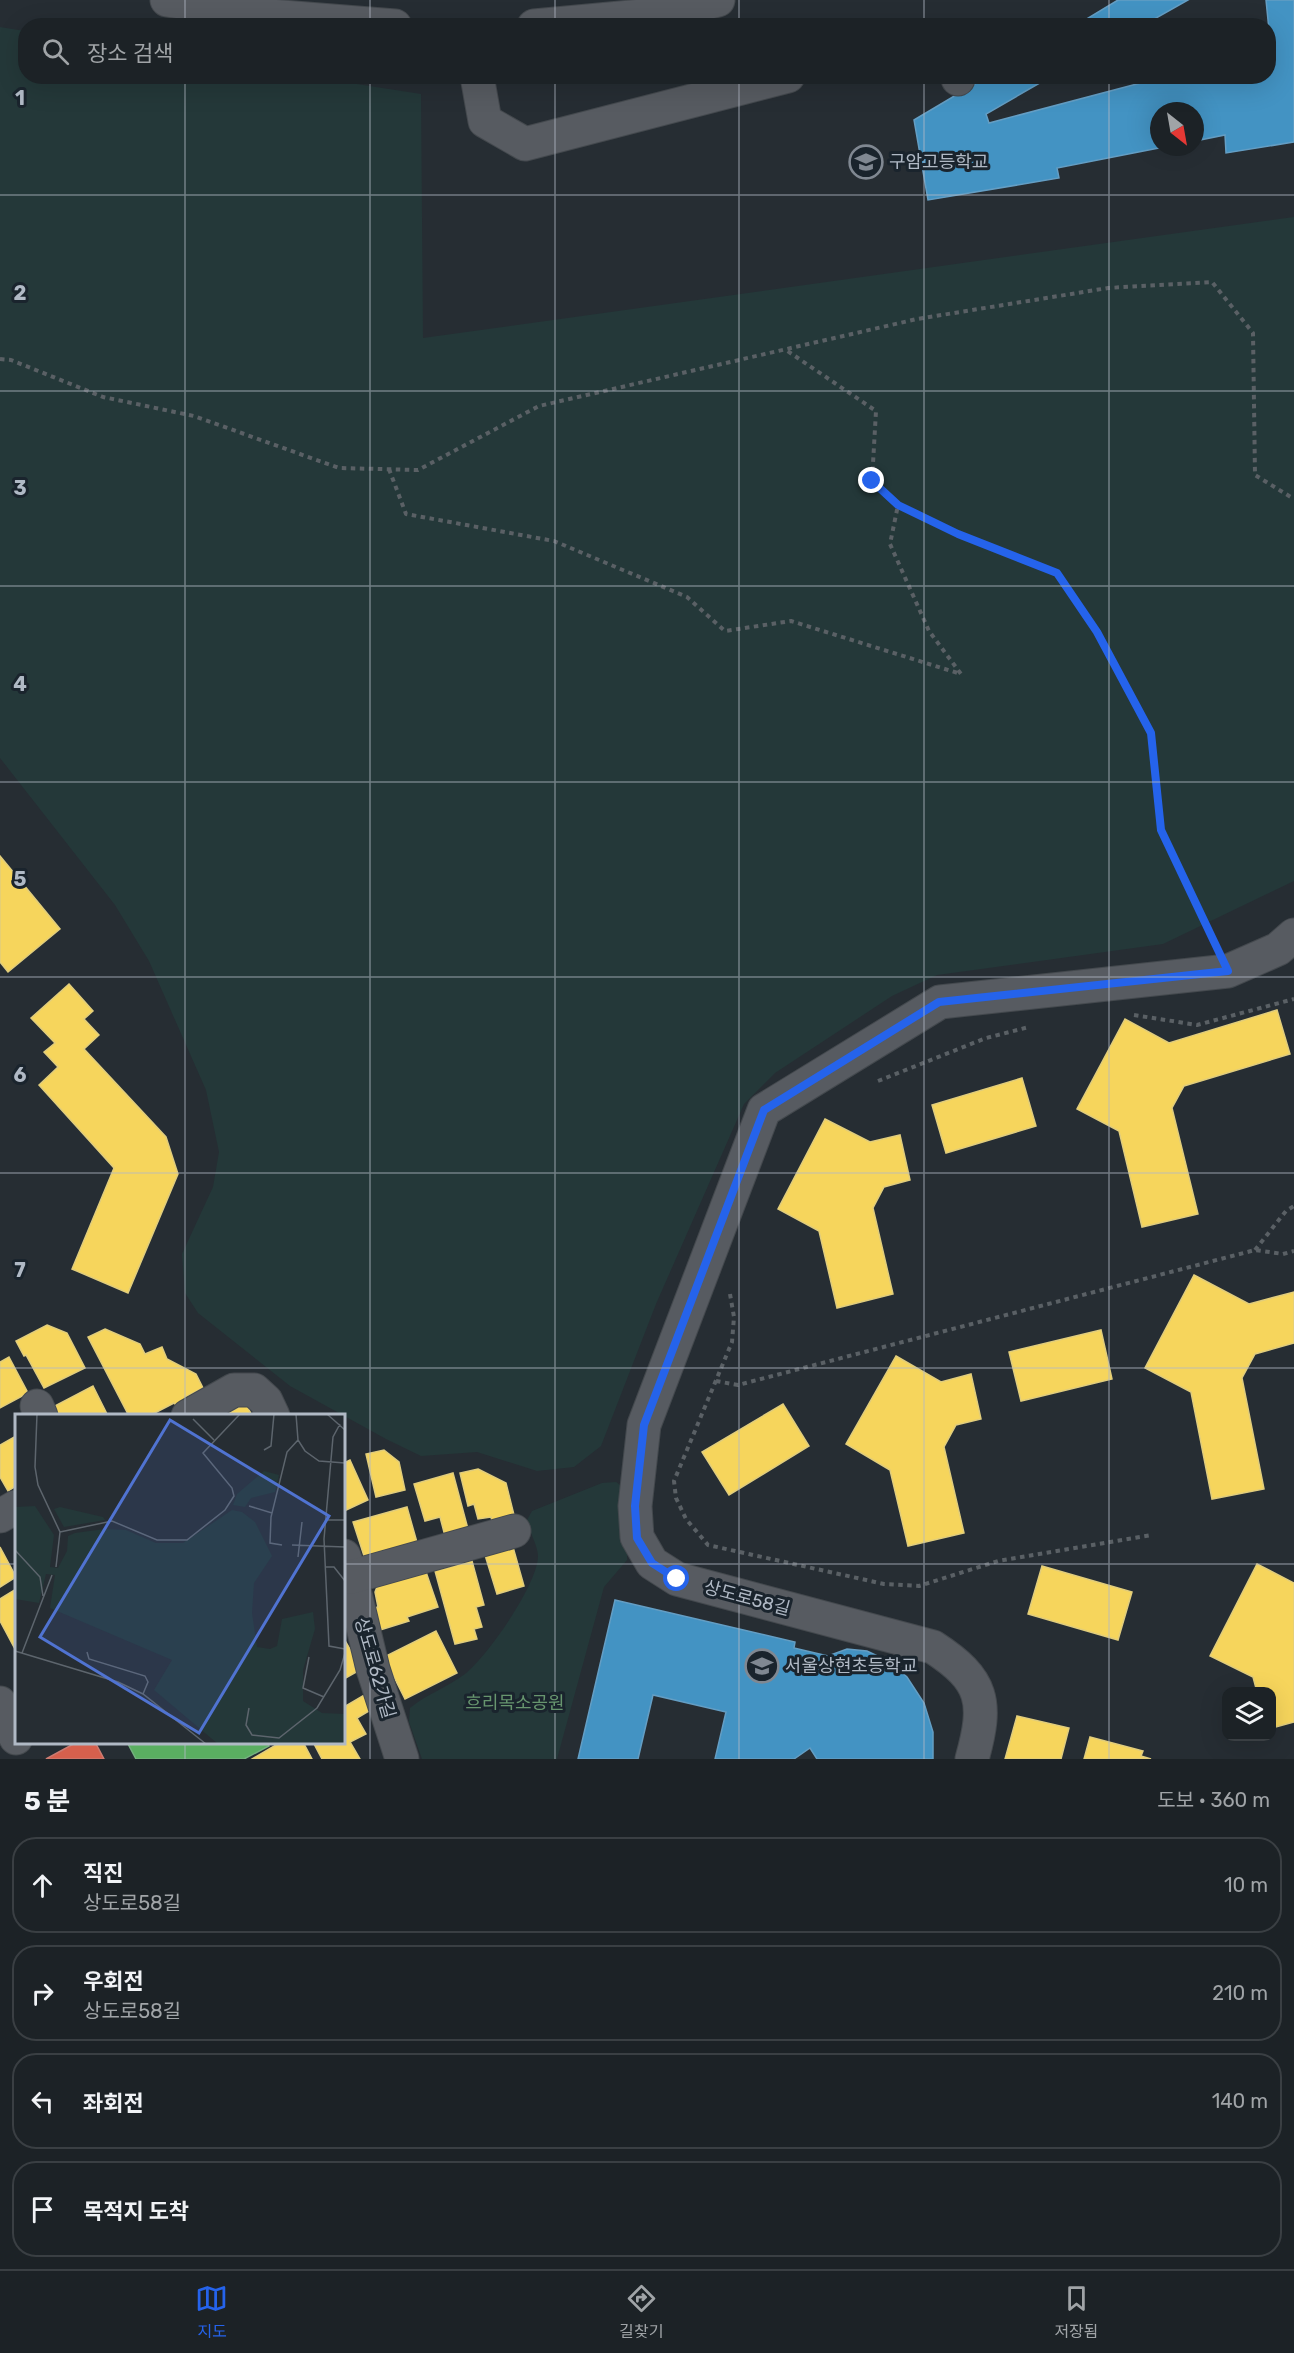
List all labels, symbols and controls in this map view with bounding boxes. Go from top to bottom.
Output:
search box [18,18,1276,84]
icon: search [39,35,72,68]
text: 장소 검색 [87,40,173,67]
text: 1 [15,86,25,110]
north arrow [1150,102,1204,156]
school or university icon: 구암고등학교 [848,144,884,180]
place label: 구암고등학교 [889,151,988,173]
text: 2 [14,281,27,305]
route end [858,467,884,493]
text: 3 [13,476,27,500]
text: 4 [13,672,27,696]
text: 5 [14,867,27,891]
text: 6 [13,1063,27,1087]
text: 7 [14,1258,26,1282]
inset map [15,1414,345,1744]
route start [663,1565,689,1591]
street label: 상도로58길 [701,1576,793,1620]
street label: 상도로62가길 [350,1615,400,1721]
school or university icon: 서울상현초등학교 [744,1648,780,1684]
place label: 서울상현초등학교 [785,1655,917,1677]
map controls [1222,1687,1276,1741]
button: layers [1222,1687,1276,1741]
park label: 흐리목소공원 [465,1692,565,1714]
text: 5 분 [24,1786,70,1817]
text: 도보 · 360 m [1157,1788,1270,1812]
text: 직진 [83,1860,123,1887]
icon: ahead [26,1869,59,1902]
text: 10 m [1224,1873,1268,1897]
text: 상도로58길 [83,1891,181,1915]
text: 우회전 [83,1968,144,1995]
icon: right [26,1977,59,2010]
text: 210 m [1212,1981,1268,2005]
text: 상도로58길 [83,1999,181,2023]
icon: left [26,2085,59,2118]
text: 140 m [1212,2089,1268,2113]
text: 좌회전 [83,2090,144,2117]
icon: arrive [26,2193,59,2226]
text: 목적지 도착 [83,2198,189,2225]
tab: 지도 [195,2282,228,2342]
tab: 길찾기 [619,2282,663,2342]
tab: 저장됨 [1054,2282,1099,2342]

